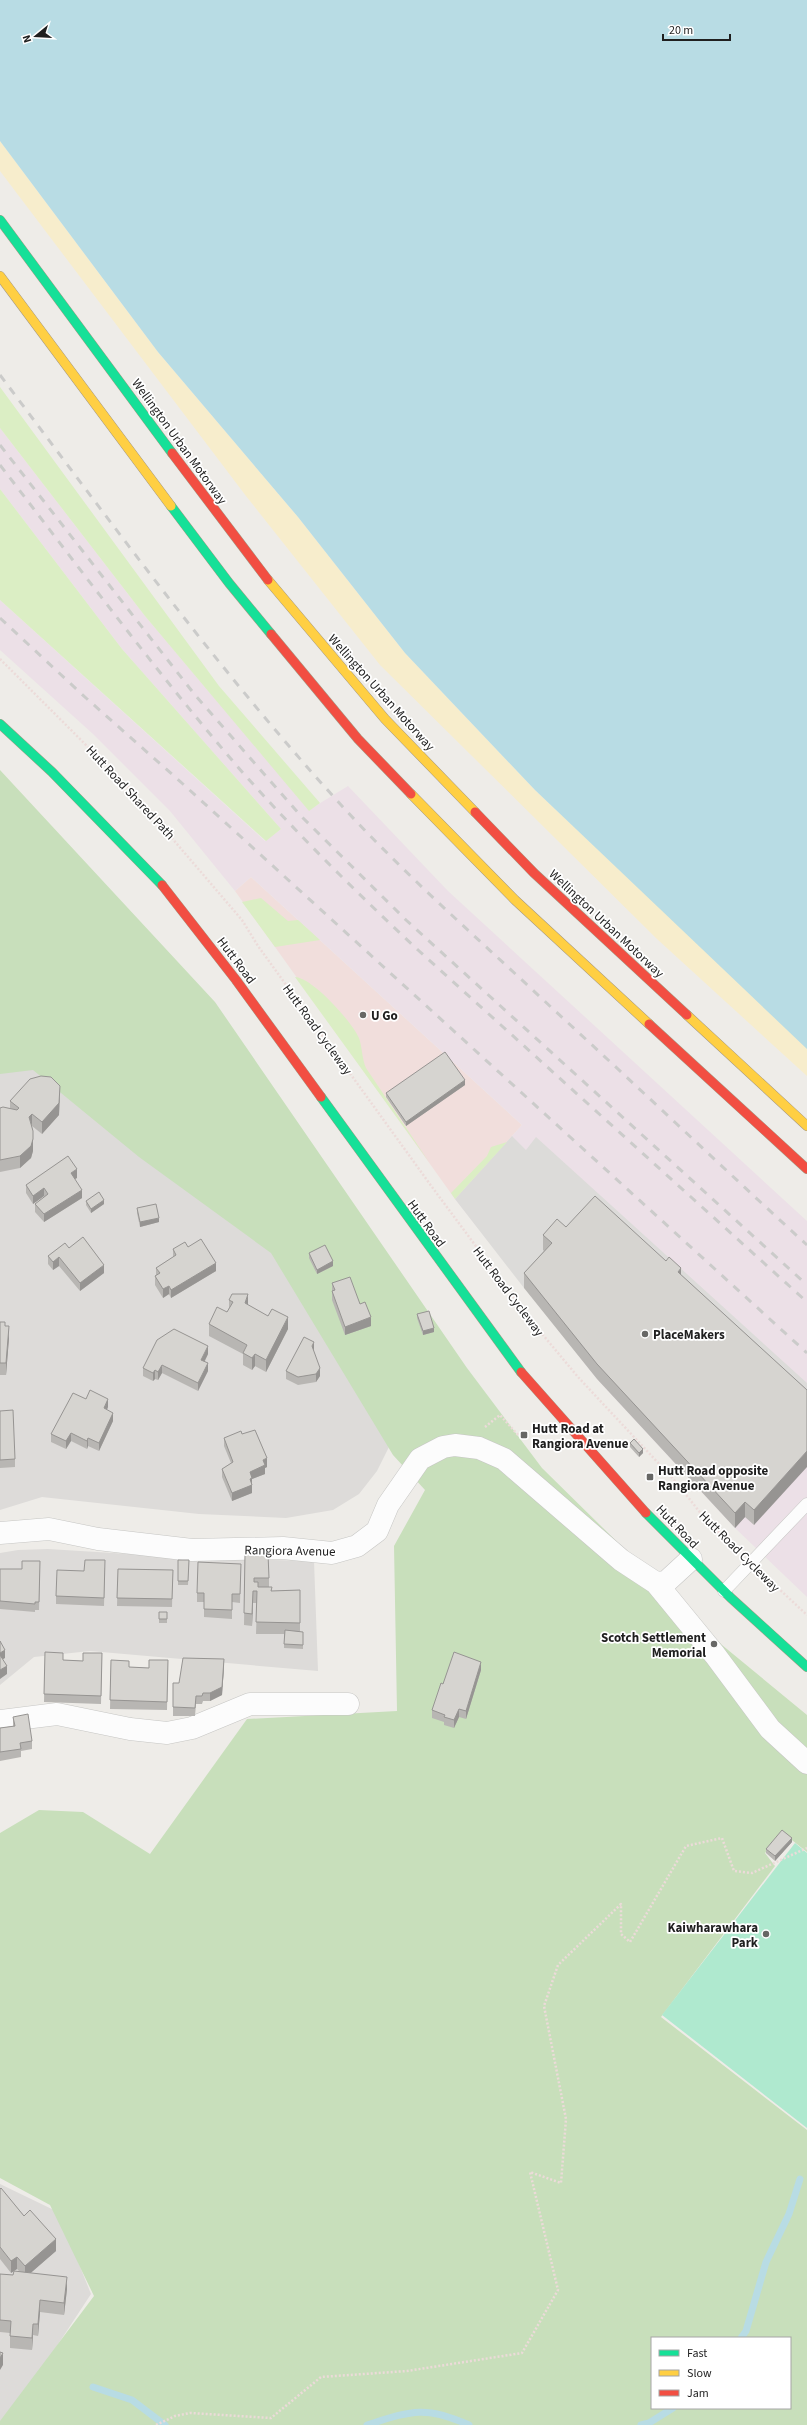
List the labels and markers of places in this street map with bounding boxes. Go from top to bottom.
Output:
place label: U Go [371,1007,398,1025]
marker: U Go [358,1010,368,1020]
place label: PlaceMakers [653,1326,725,1344]
marker: PlaceMakers [640,1329,650,1339]
place label: Hutt Road at Rangiora Avenue [532,1420,629,1453]
marker: Hutt Road at Rangiora Avenue [519,1430,529,1440]
place label: Hutt Road opposite Rangiora Avenue [658,1462,769,1495]
marker: Hutt Road opposite Rangiora Avenue [645,1472,655,1482]
place label: Scotch Settlement Memorial [601,1629,706,1662]
marker: Scotch Settlement Memorial [709,1639,719,1649]
place label: Kaiwharawhara Park [668,1919,759,1952]
marker: Kaiwharawhara Park [761,1929,771,1939]

